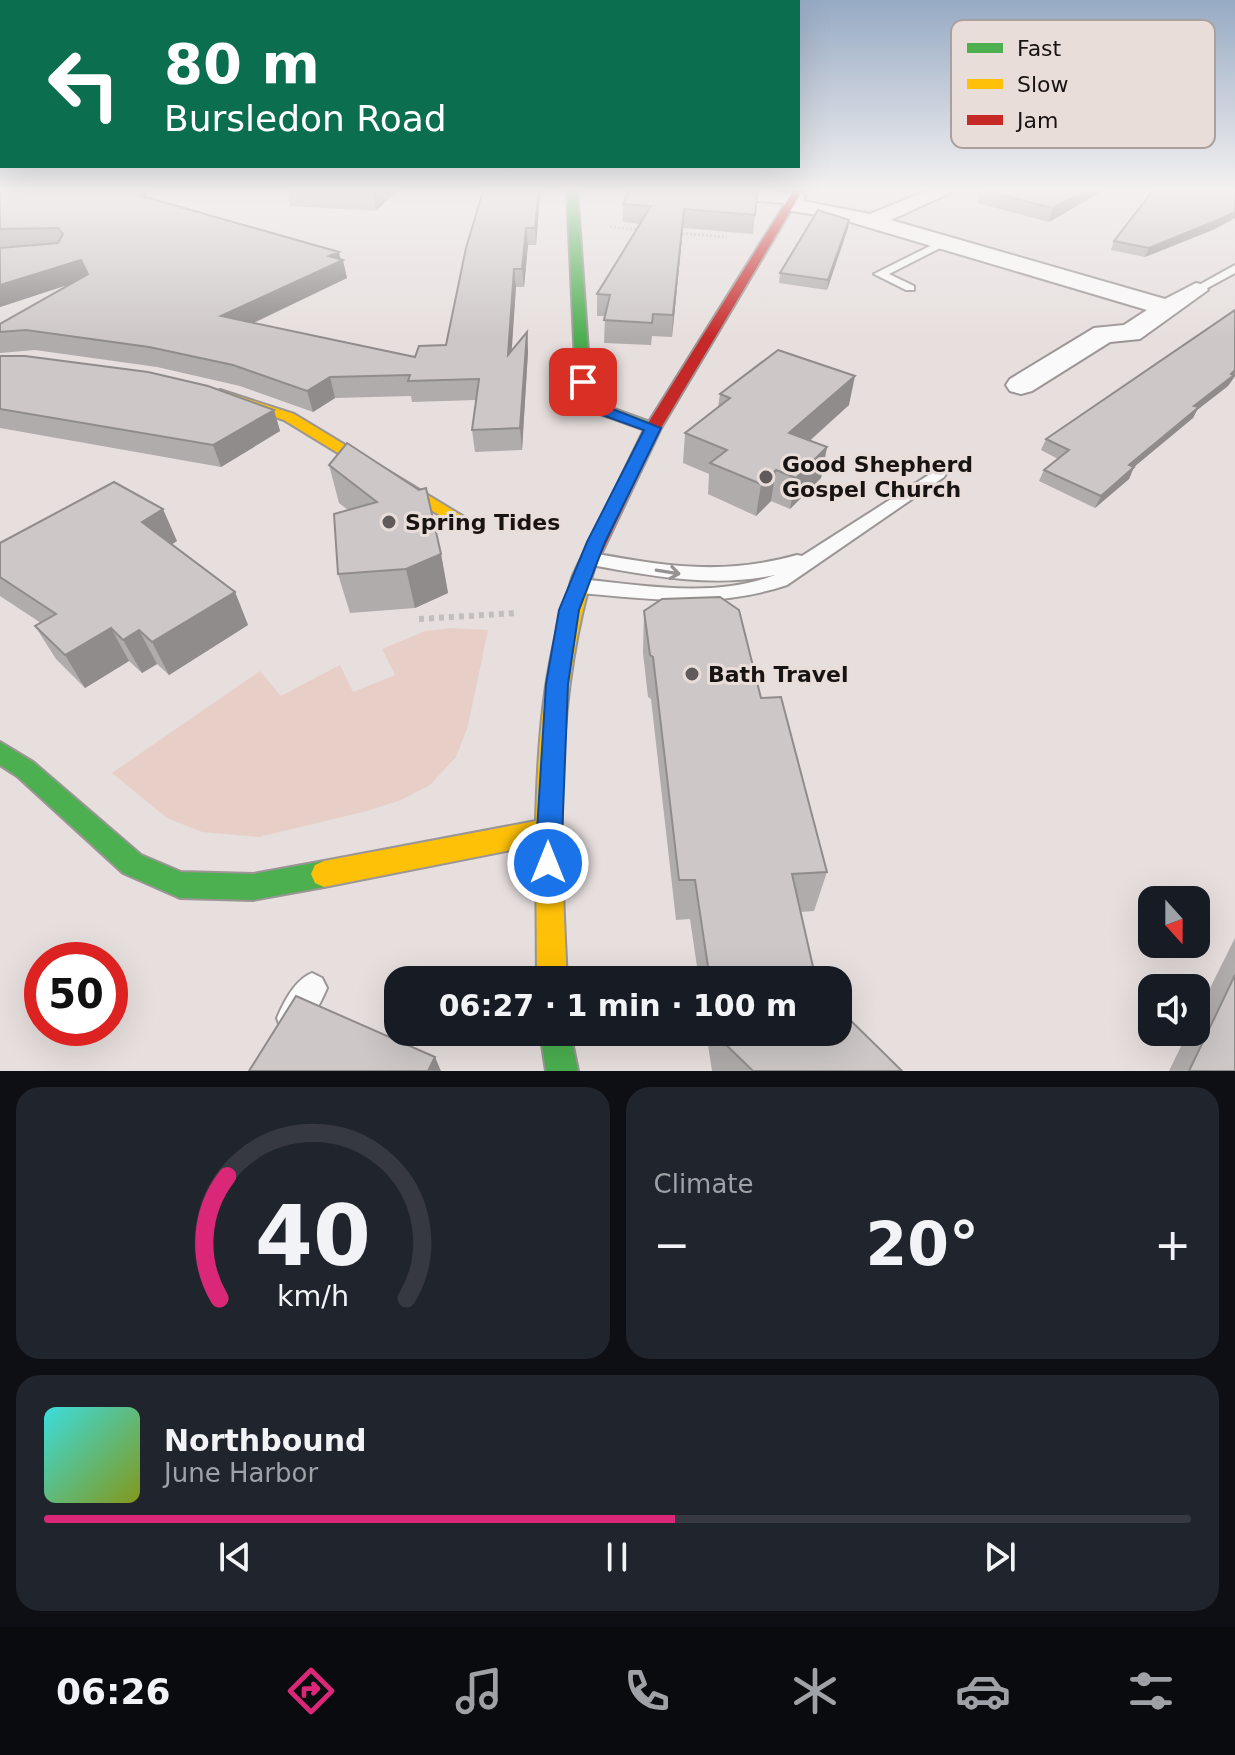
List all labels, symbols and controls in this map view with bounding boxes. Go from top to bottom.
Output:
legend [951,20,1215,148]
text: 80 m [164,31,320,96]
icon: left [32,32,136,136]
text: Fast [1017,36,1062,61]
text: Slow [1017,72,1069,97]
text: Bursledon Road [164,98,447,139]
text: Jam [1015,108,1058,133]
pin [549,348,617,416]
icon: arrive [561,360,605,404]
place label: Good Shepherd Gospel Church [782,452,973,502]
marker: Good Shepherd Gospel Church [757,468,775,486]
place label: Spring Tides [405,510,560,535]
marker: Spring Tides [380,513,398,531]
one-way arrow [654,565,680,580]
place label: Bath Travel [708,662,849,687]
marker: Bath Travel [683,665,701,683]
position arrow [506,821,590,905]
north arrow [1138,886,1210,958]
map controls [1138,886,1210,1046]
speed limit sign: 50 [24,942,128,1046]
button: sound [1138,974,1210,1046]
text: 06:27 · 1 min · 100 m [439,988,797,1023]
text: Climate [654,1169,754,1199]
text: 40 [255,1188,371,1285]
text: 20° [866,1209,979,1279]
text: − [654,1219,690,1270]
text: + [1154,1219,1191,1270]
text: km/h [277,1279,349,1313]
text: Northbound [164,1423,367,1458]
text: June Harbor [164,1458,318,1488]
icon: previous [213,1535,257,1579]
icon: pause [595,1535,639,1579]
icon: next [978,1535,1022,1579]
icon: directions [283,1663,339,1719]
icon: music [451,1663,507,1719]
icon: phone [619,1663,675,1719]
icon: climate [787,1663,843,1719]
icon: car [955,1663,1011,1719]
icon: filters [1123,1663,1179,1719]
text: 06:26 [56,1671,171,1712]

